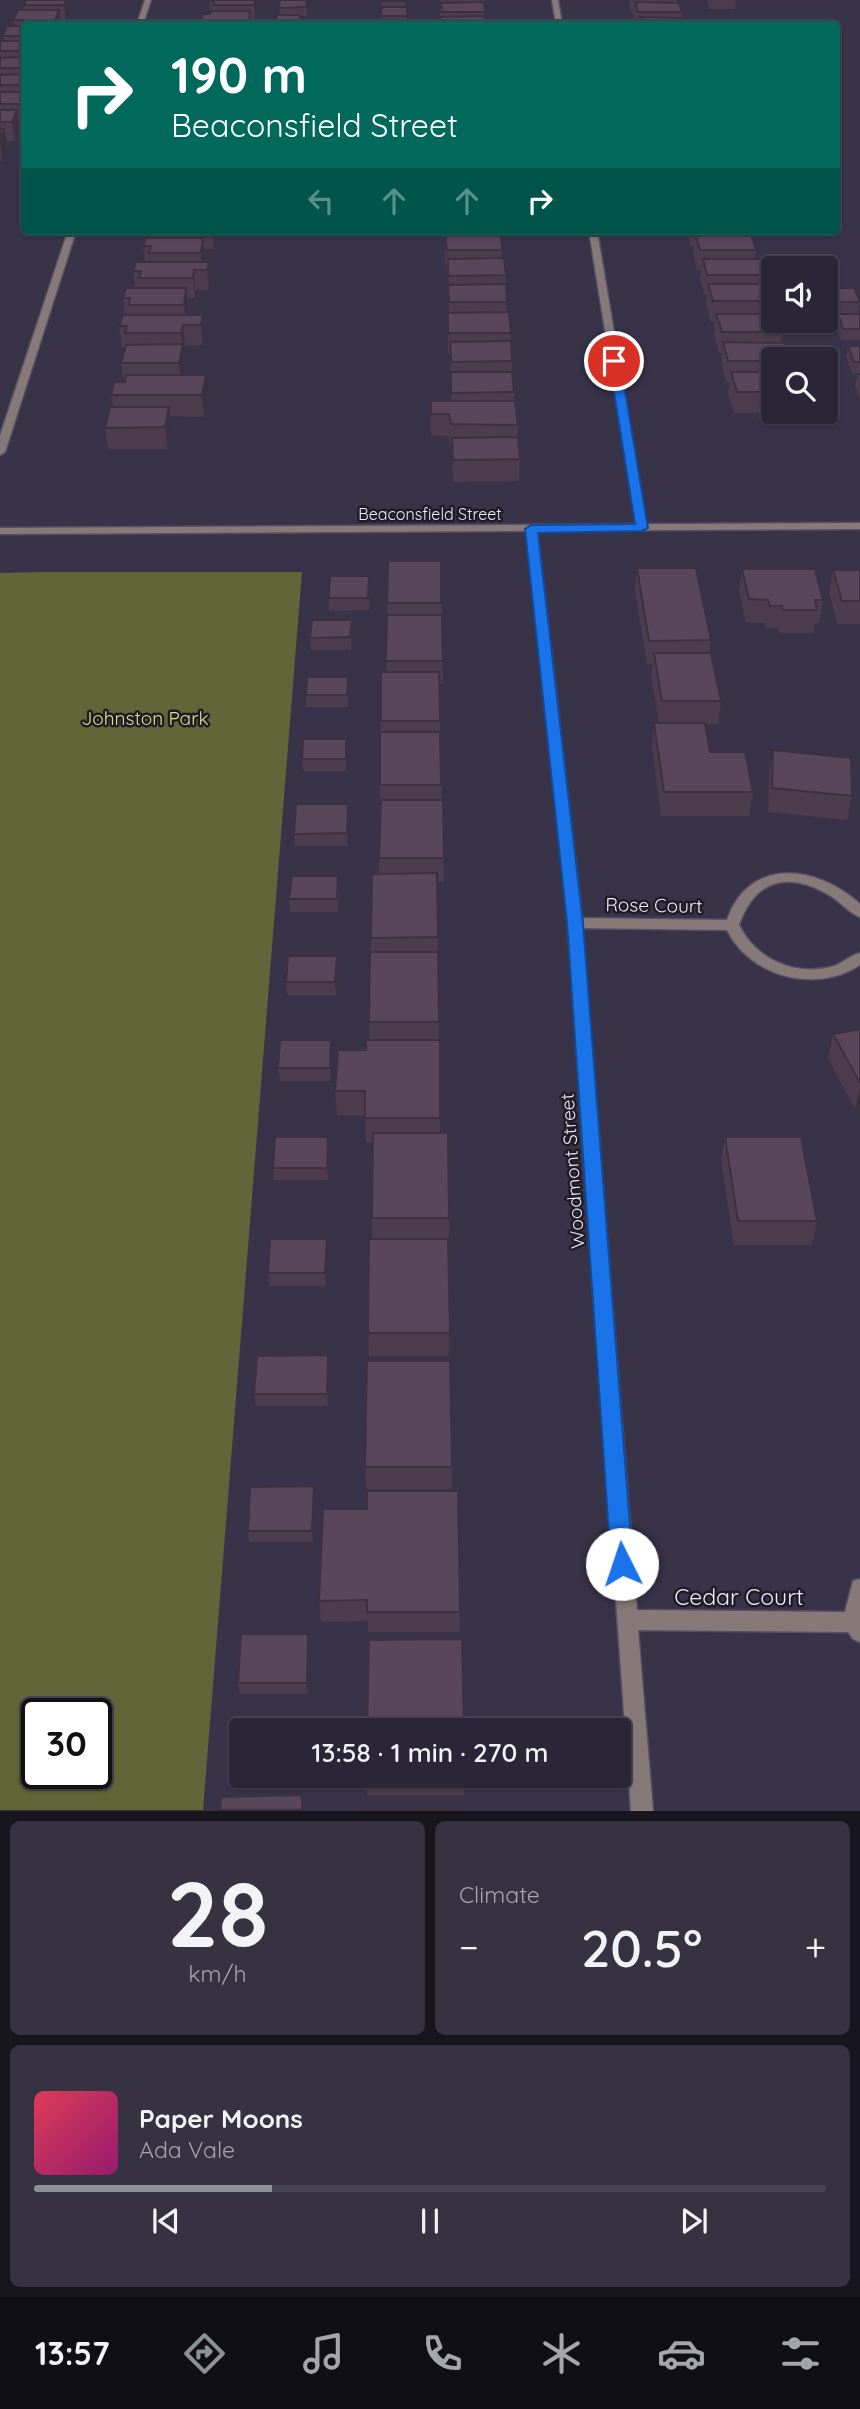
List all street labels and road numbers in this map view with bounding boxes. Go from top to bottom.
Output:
street label: Beaconsfield Street [358,504,502,524]
street label: Rose Court [605,892,703,918]
street label: Woodmont Street [555,1092,589,1250]
street label: Cedar Court [674,1582,804,1611]

